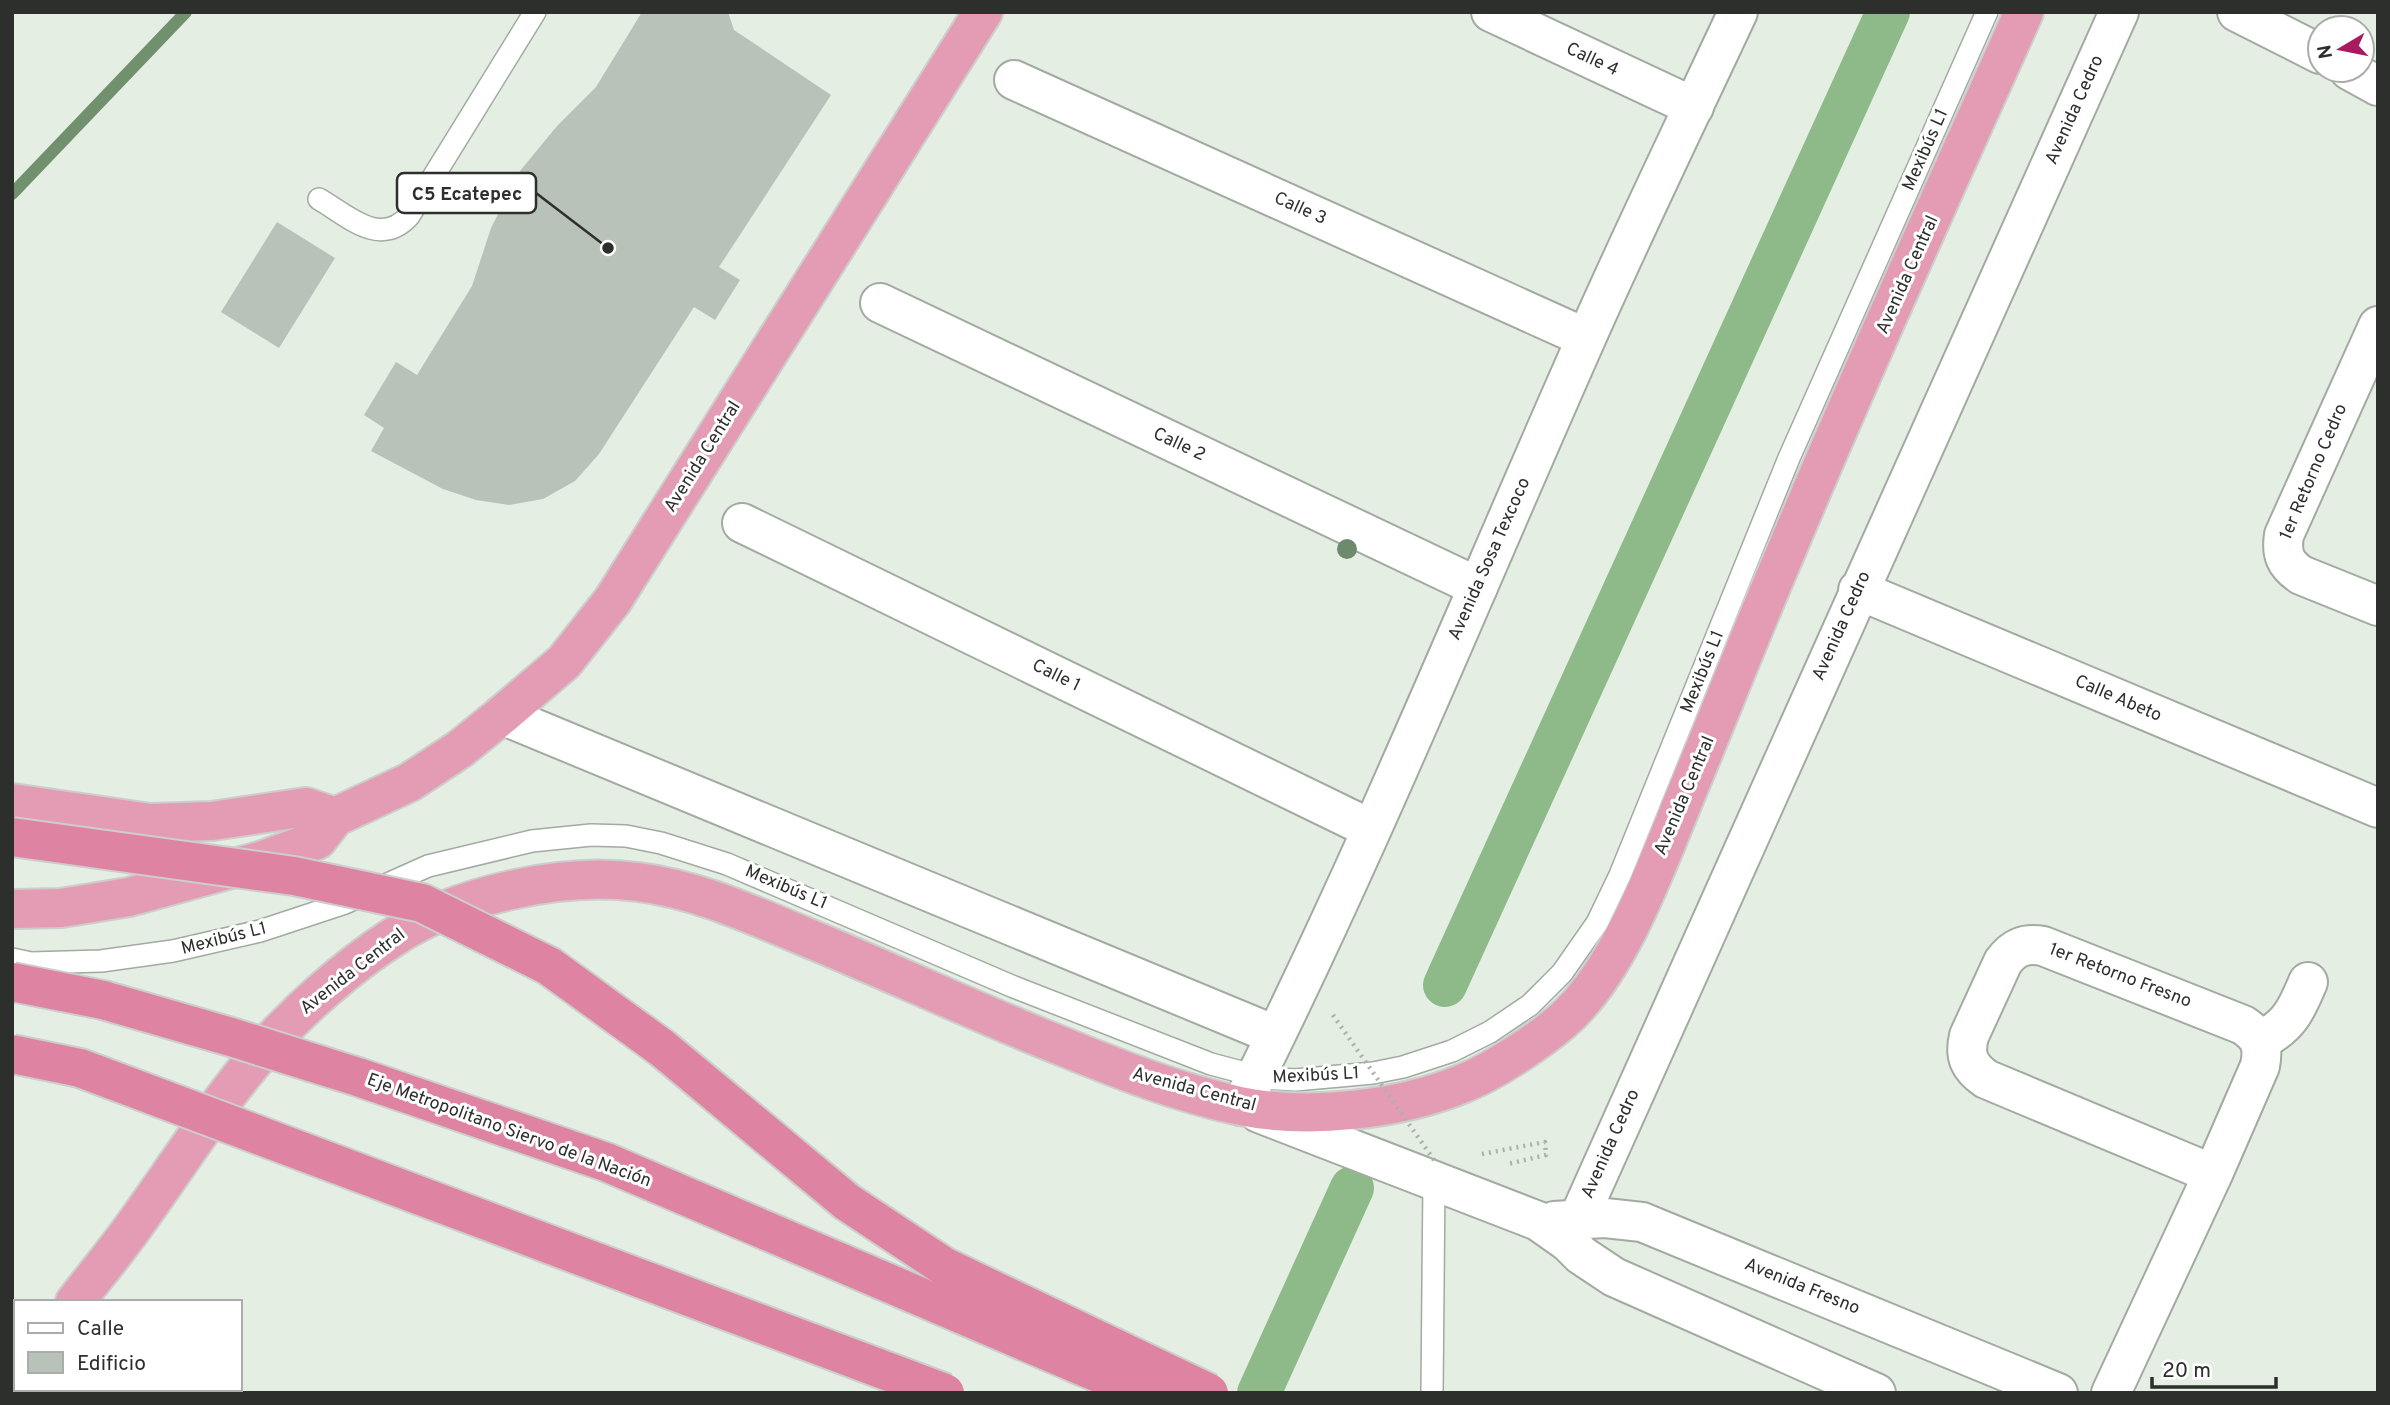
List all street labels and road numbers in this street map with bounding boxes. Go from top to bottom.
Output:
street label: Calle 4 [1562,38,1622,82]
street label: Avenida Cedro [2041,52,2109,168]
street label: Mexibús L1 [1898,105,1954,195]
street label: Calle 3 [1270,187,1330,231]
street label: Avenida Central [1872,212,1944,338]
street label: Avenida Central [660,397,746,517]
street label: 1er Retorno Cedro [2275,401,2353,543]
street label: Calle 2 [1149,423,1209,467]
street label: Avenida Sosa Texcoco [1444,474,1536,644]
street label: Avenida Cedro [1808,568,1876,684]
street label: Mexibús L1 [1676,627,1730,717]
street label: Calle 1 [1028,654,1084,698]
street label: Calle Abeto [2071,670,2165,728]
street label: Avenida Central [1650,733,1720,859]
street label: Mexibús L1 [741,860,831,916]
street label: Mexibús L1 [179,917,269,961]
street label: Avenida Central [296,924,410,1020]
street label: 1er Retorno Fresno [2046,938,2194,1014]
street label: Avenida Central [1130,1062,1258,1118]
street label: Mexibús L1 [1272,1062,1360,1090]
street label: Eje Metropolitano Siervo de la Nación [364,1069,654,1193]
street label: Avenida Cedro [1577,1086,1645,1202]
street label: Avenida Fresno [1741,1253,1863,1321]

